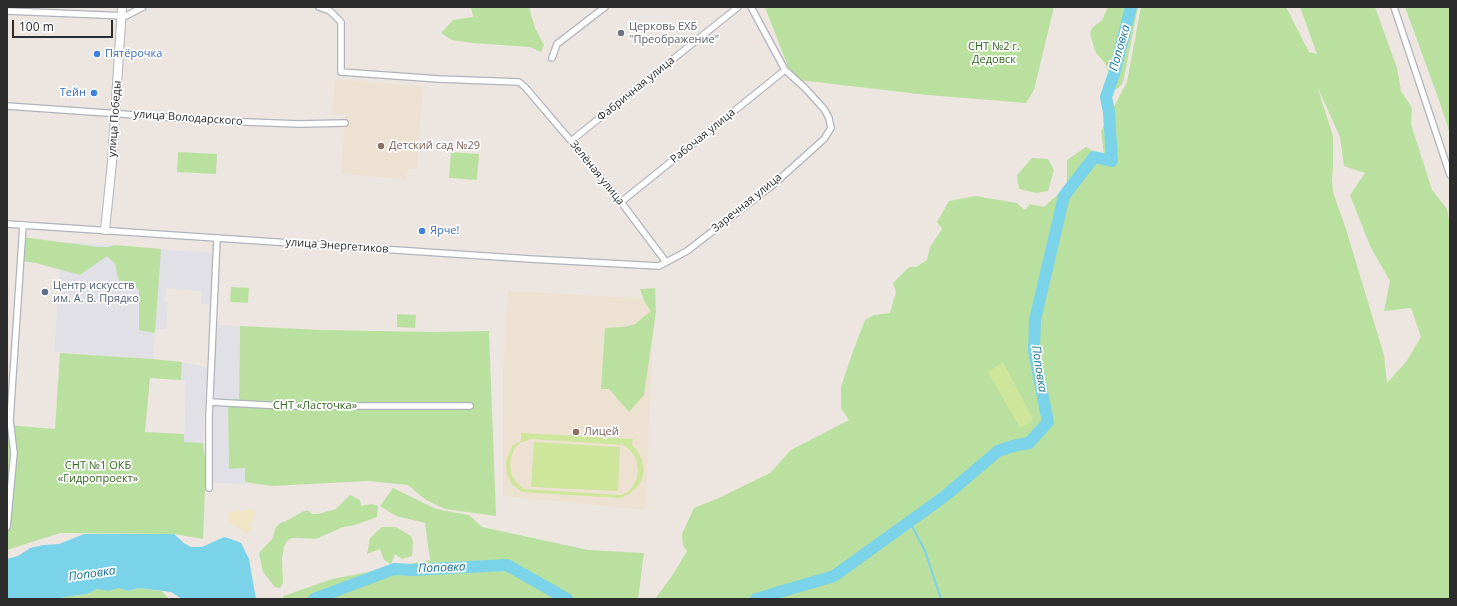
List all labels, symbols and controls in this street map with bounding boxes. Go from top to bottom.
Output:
scale bar [14,12,115,38]
text: 100 m [19,18,54,35]
place label: Церковь ЕХБ "Преображение" [629,20,719,46]
water label: Поповка [1107,23,1133,73]
marker: Церковь ЕХБ "Преображение" [616,28,626,38]
park label: СНТ №2 г. Дедовск [968,40,1020,66]
place label: Пятёрочка [105,47,162,61]
marker: Пятёрочка [92,49,102,59]
street label: Фабричная улица [595,54,677,124]
street label: улица Победы [106,80,124,158]
place label: Тейн [60,86,86,100]
marker: Тейн [89,88,99,98]
street label: Рабочая улица [668,106,738,166]
street label: улица Володарского [133,108,243,128]
street label: Зелёная улица [567,138,627,208]
place label: Детский сад №29 [389,139,480,153]
marker: Детский сад №29 [376,141,386,151]
street label: Заречная улица [709,171,785,235]
place label: Ярче! [430,224,459,238]
marker: Ярче! [417,226,427,236]
street label: улица Энергетиков [285,236,389,256]
place label: Центр искусств им. А. В. Прядко [53,279,139,305]
marker: Центр искусств им. А. В. Прядко [40,287,50,297]
water label: Поповка [1028,344,1050,394]
park label: СНТ «Ласточка» [273,399,357,413]
place label: Лицей [584,425,619,439]
marker: Лицей [571,427,581,437]
park label: СНТ №1 ОКБ «Гидропроект» [58,459,138,485]
water label: Поповка [418,560,466,576]
water label: Поповка [67,564,117,584]

